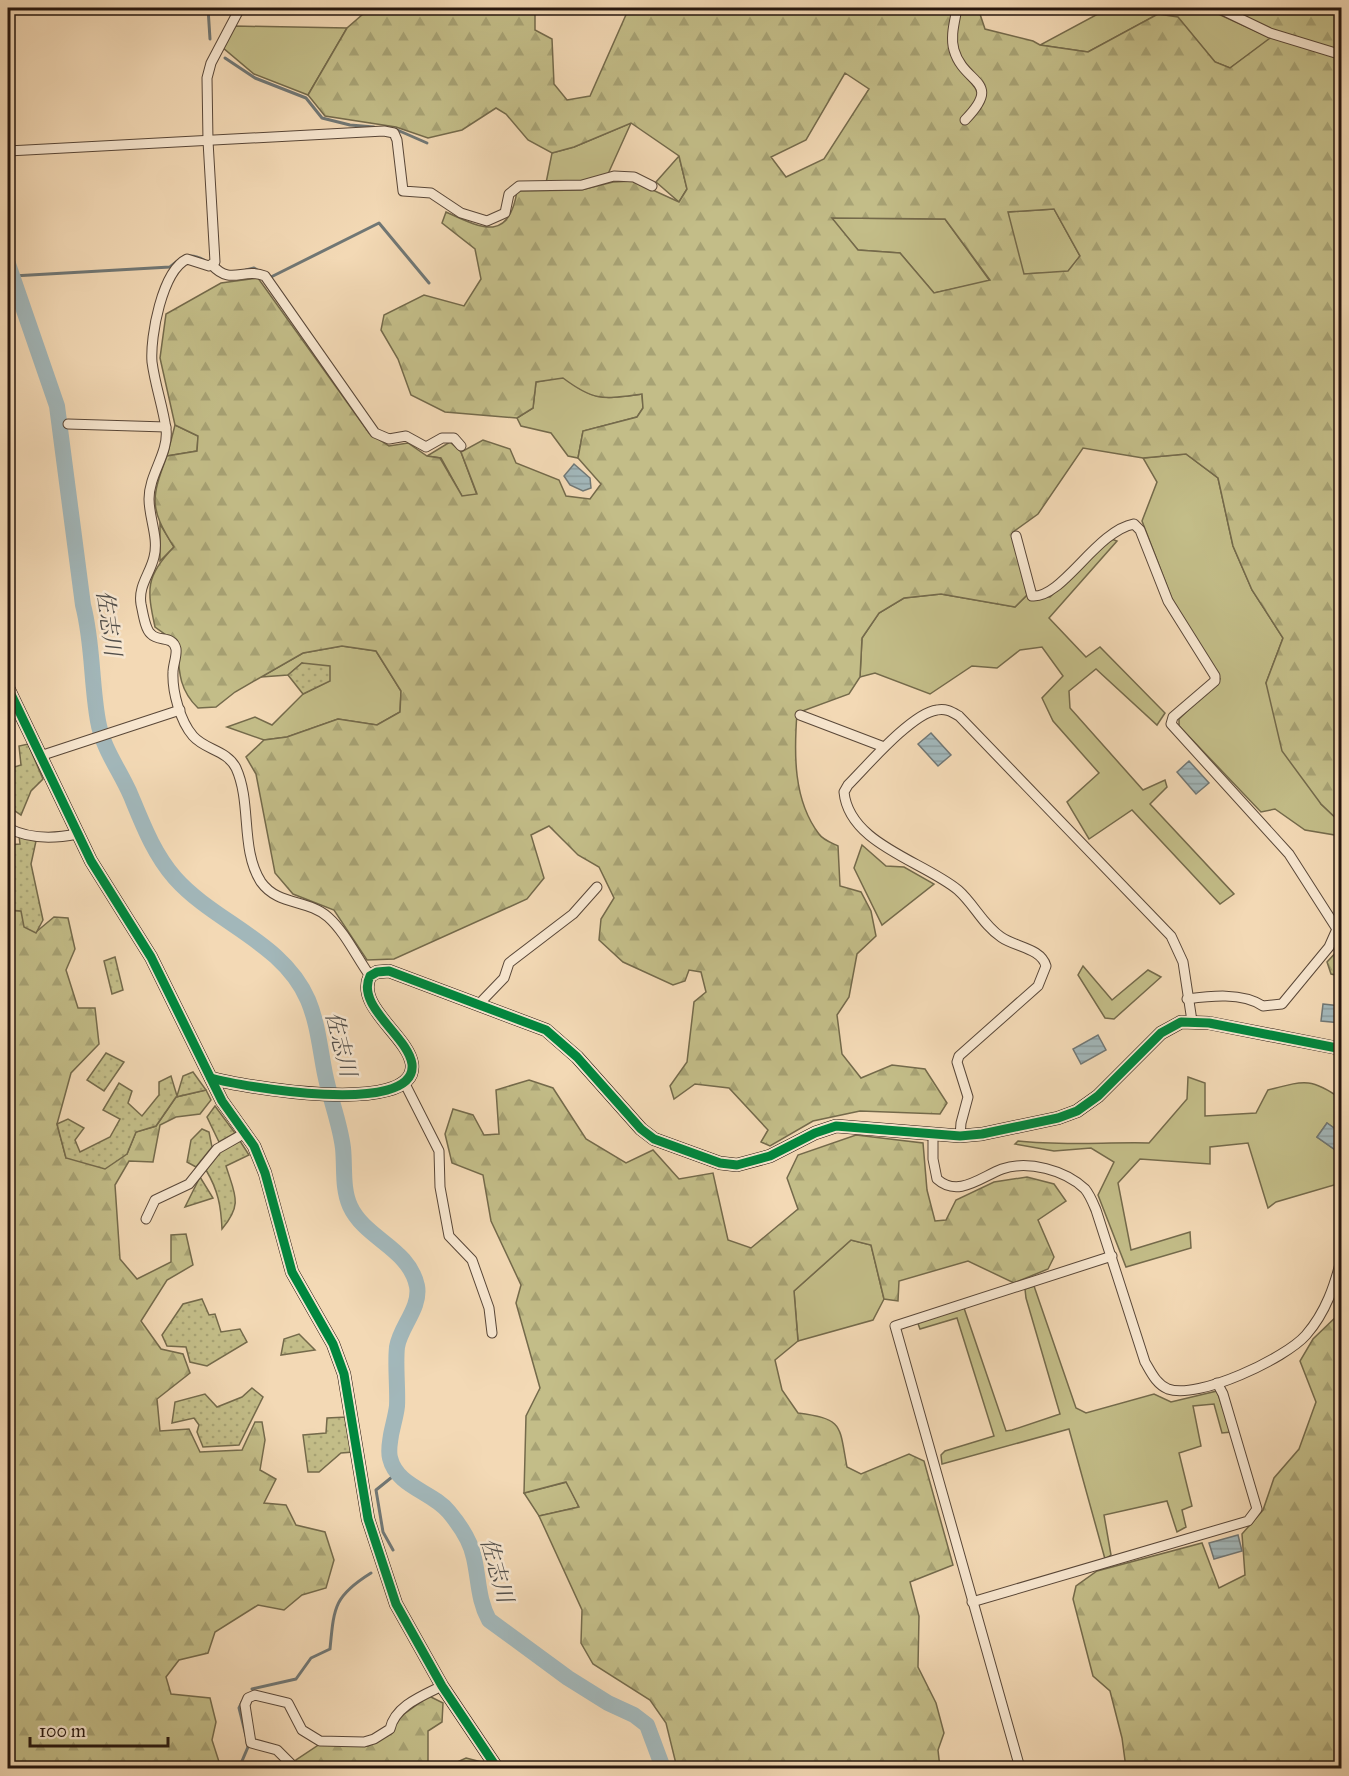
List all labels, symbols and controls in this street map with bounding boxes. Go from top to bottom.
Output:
water label: 佐志川 [91,588,127,660]
water label: 佐志川 [320,1009,363,1081]
water label: 佐志川 [475,1535,520,1607]
scale bar [30,1710,168,1748]
text: 100 m [39,1720,86,1742]

